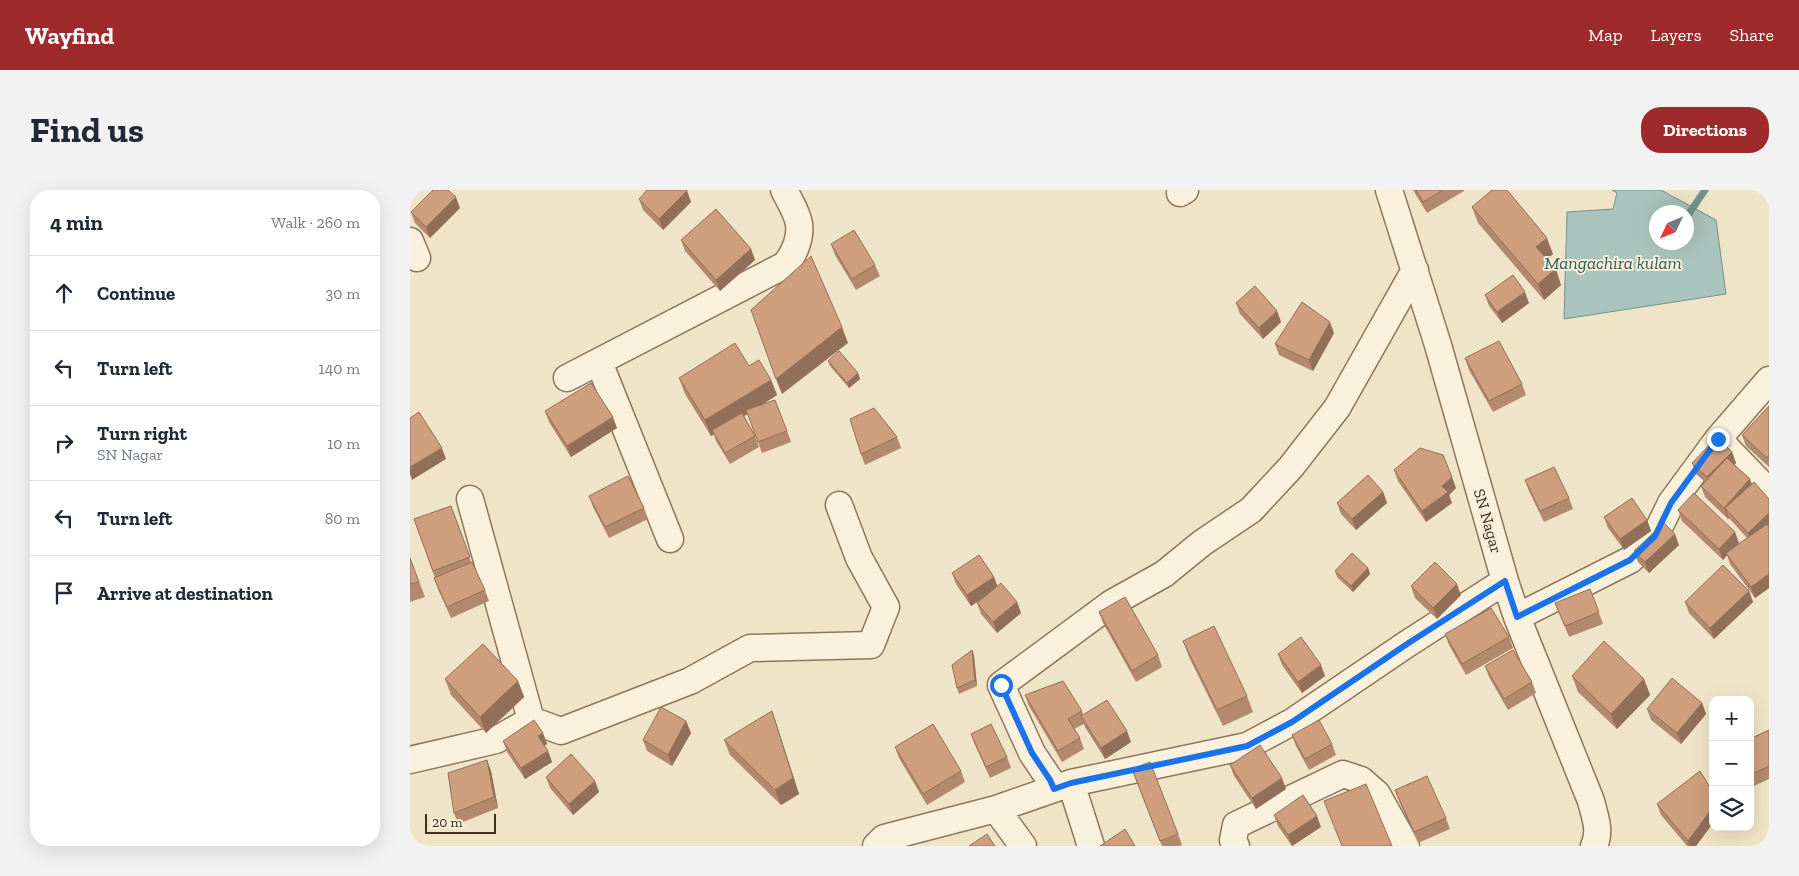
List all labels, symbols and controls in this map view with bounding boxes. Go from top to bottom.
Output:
text: Wayfind [25,21,114,50]
text: Map [1588,24,1623,46]
text: Layers [1651,24,1702,46]
text: Share [1730,24,1774,46]
button: Directions [1641,107,1769,153]
text: Find us [30,109,144,151]
north arrow [1649,205,1694,250]
text: 4 min [50,210,103,235]
text: Walk · 260 m [271,213,360,232]
water label: Mangachira kulam [1544,252,1682,274]
icon: ahead [50,279,78,307]
text: Continue [97,282,175,305]
text: 30 m [326,284,360,303]
icon: left [50,354,78,382]
text: Turn left [97,357,172,380]
text: 140 m [319,359,360,378]
text: Turn right [97,422,187,445]
route end [1707,428,1730,451]
icon: right [50,429,78,457]
text: 10 m [327,434,360,453]
text: SN Nagar [97,445,163,464]
street label: SN Nagar [1470,486,1506,556]
icon: left [50,504,78,532]
text: Turn left [97,507,172,530]
text: 80 m [325,509,360,528]
icon: arrive [50,579,78,607]
text: Arrive at destination [97,582,273,605]
route start [990,674,1013,697]
map controls [1709,696,1754,831]
button: + [1709,696,1754,741]
button: − [1709,741,1754,786]
button: layers [1709,786,1754,831]
scale bar [425,811,496,834]
text: 20 m [432,814,463,831]

